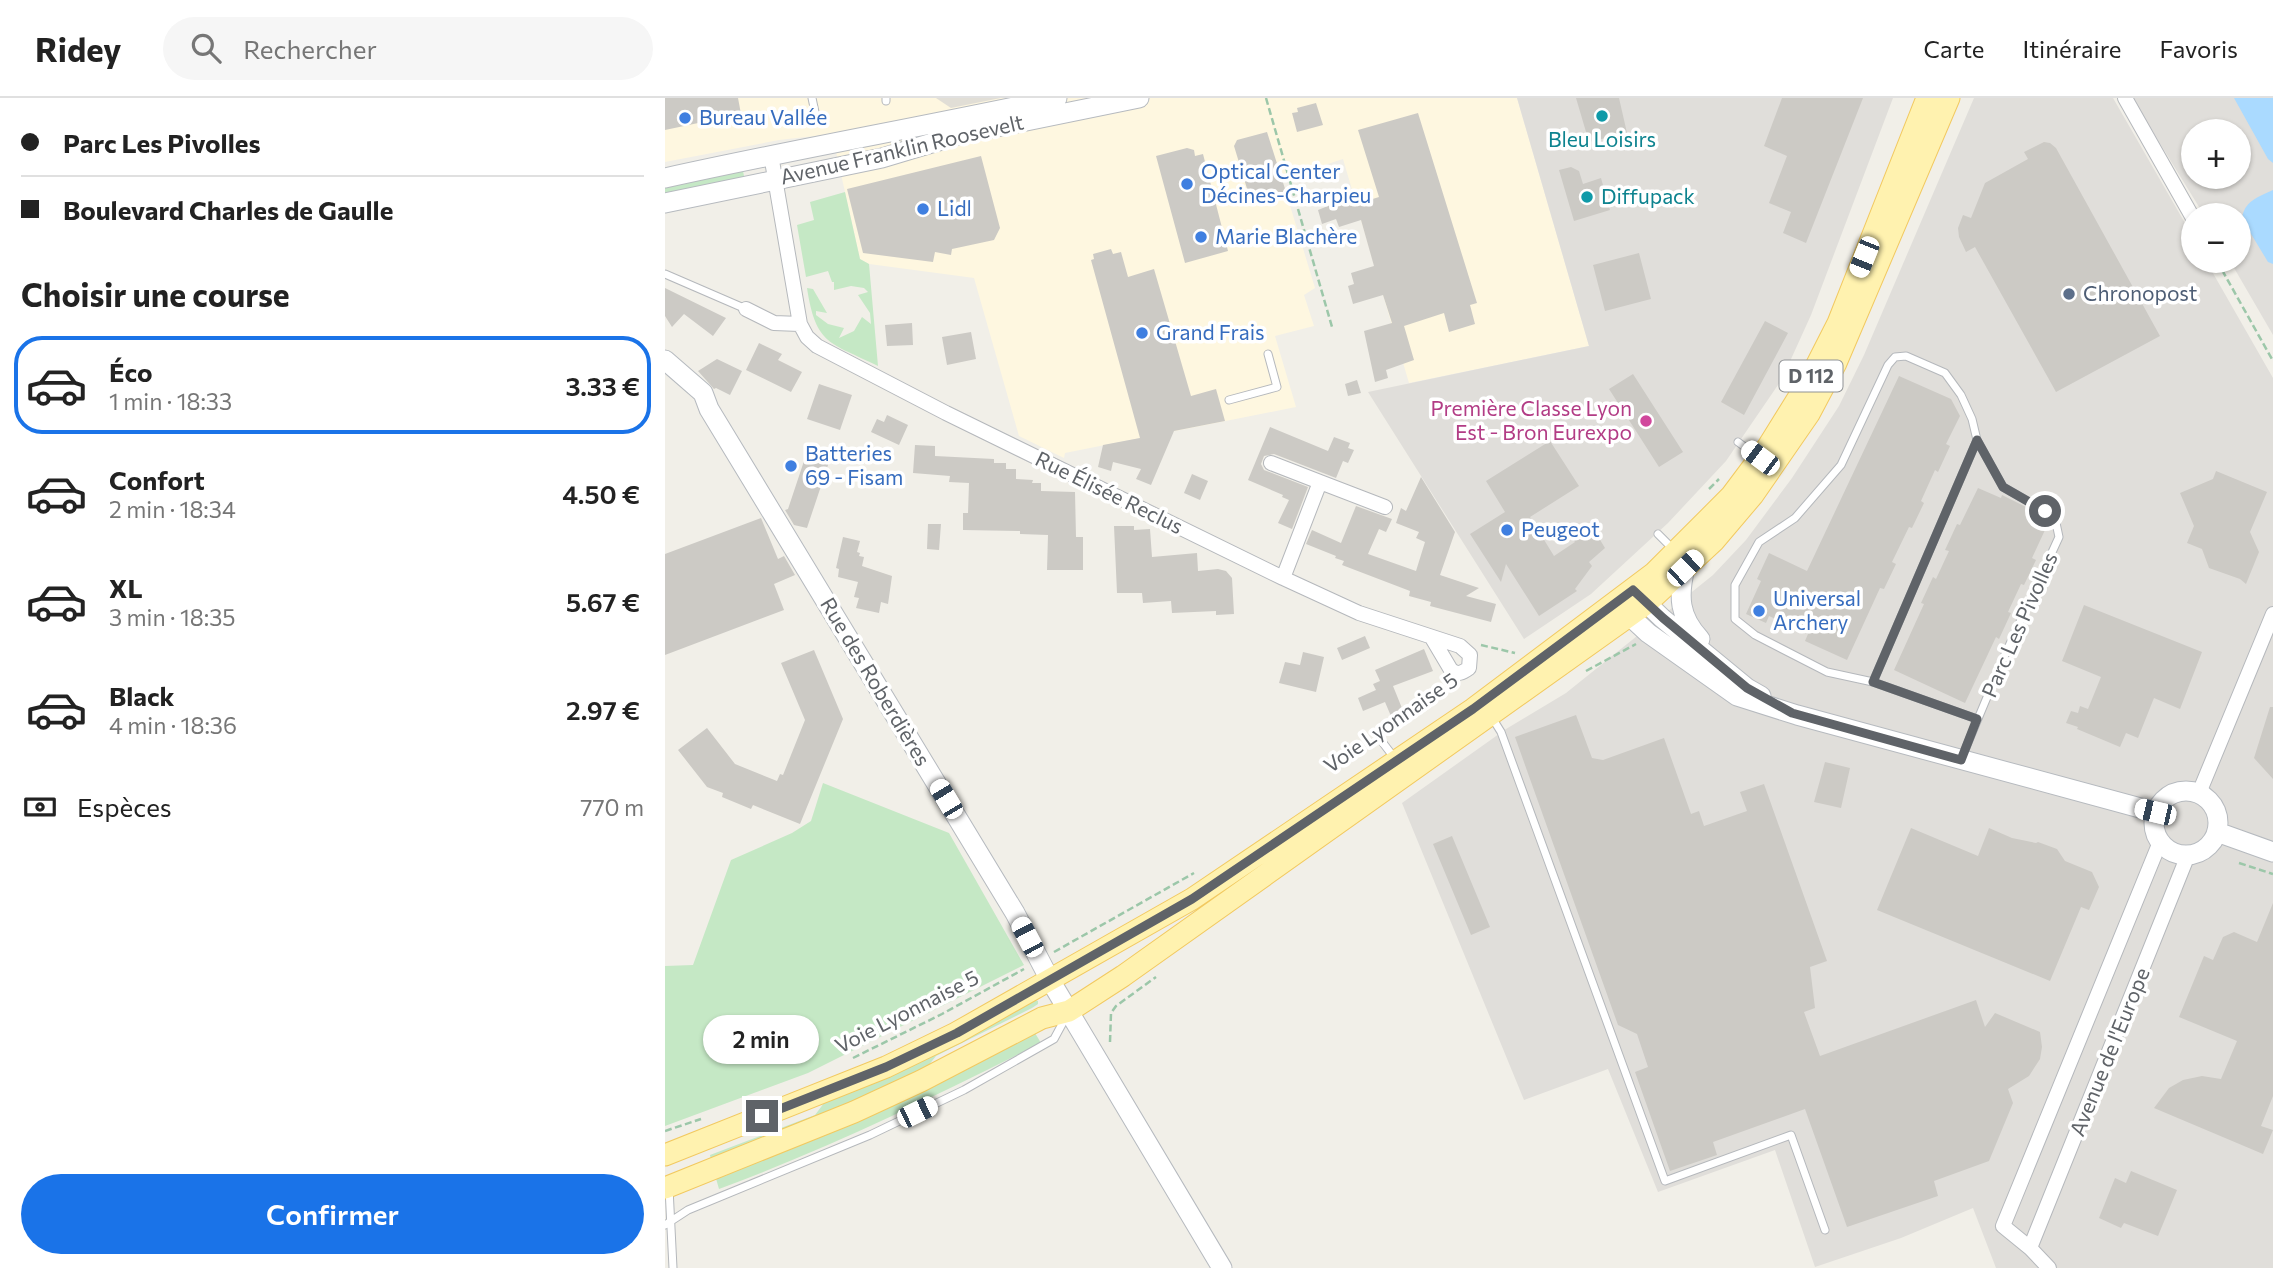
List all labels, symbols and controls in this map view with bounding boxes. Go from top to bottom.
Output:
search box [163,17,653,80]
text: Ridey [35,28,121,69]
icon: search [187,29,225,67]
text: Rechercher [243,33,377,64]
text: Carte [1924,34,1985,63]
text: Itinéraire [2023,34,2122,63]
text: Favoris [2160,34,2238,63]
place label: Bureau Vallée [699,104,827,129]
street label: Avenue Franklin Roosevelt [777,108,1026,189]
marker: Bleu Loisirs [1594,108,1610,124]
marker: Bureau Vallée [677,110,693,126]
map controls [2181,119,2251,273]
button: + [2181,119,2251,189]
place label: Bleu Loisirs [1548,126,1656,151]
text: Parc Les Pivolles [63,127,261,158]
place label: Optical Center Décines-Charpieu [1201,158,1371,207]
marker: Optical Center Décines-Charpieu [1179,176,1195,192]
place label: Diffupack [1601,183,1695,208]
marker: Diffupack [1579,189,1595,205]
text: Boulevard Charles de Gaulle [63,194,393,225]
place label: Lidl [937,195,972,220]
marker: Lidl [915,201,931,217]
button: − [2181,203,2251,273]
place label: Marie Blachère [1215,223,1357,248]
marker: Marie Blachère [1193,229,1209,245]
car [1847,234,1882,280]
text: Choisir une course [21,274,290,314]
place label: Chronopost [2083,280,2197,305]
marker: Chronopost [2061,286,2077,302]
place label: Grand Frais [1156,319,1265,344]
marker: Grand Frais [1134,325,1150,341]
icon: car [25,354,88,417]
text: Éco [109,356,153,387]
road number: D 112 [1779,360,1843,392]
text: 3.33 € [566,370,640,401]
text: 1 min · 18:33 [109,387,232,415]
place label: Première Classe Lyon Est - Bron Eurexpo [1430,395,1632,444]
marker: Première Classe Lyon Est - Bron Eurexpo [1638,413,1654,429]
car [1737,437,1784,479]
place label: Batteries 69 - Fisam [805,440,903,489]
street label: Rue Élisée Reclus [1032,445,1188,538]
marker: Batteries 69 - Fisam [783,458,799,474]
icon: car [25,462,88,525]
text: Confort [109,464,205,495]
text: 4.50 € [562,478,640,509]
text: 2 min · 18:34 [109,495,236,523]
route start [2029,495,2061,527]
place label: Peugeot [1521,516,1600,541]
marker: Peugeot [1499,522,1515,538]
car [1663,546,1708,590]
street label: Parc Les Pivolles [1975,548,2062,701]
icon: car [25,570,88,633]
text: XL [109,572,143,603]
place label: Universal Archery [1773,585,1861,634]
text: 5.67 € [566,586,640,617]
street label: Rue des Roberdières [816,592,937,770]
text: 3 min · 18:35 [109,603,235,631]
marker: Universal Archery [1751,603,1767,619]
street label: Voie Lyonnaise 5 [1318,666,1462,777]
icon: car [25,678,88,741]
text: Black [109,680,175,711]
text: 2.97 € [566,694,640,725]
text: 4 min · 18:36 [109,711,237,739]
car [927,776,966,822]
icon: cash [21,788,59,826]
text: Espèces [77,791,172,822]
text: 770 m [580,793,644,821]
car [2133,797,2178,827]
car [1008,914,1047,960]
street label: Voie Lyonnaise 5 [830,964,982,1058]
street label: Avenue de l'Europe [2063,964,2154,1139]
callout: 2 min [704,1014,820,1063]
text: 2 min [733,1025,789,1053]
car [894,1093,941,1131]
route end [746,1100,778,1132]
button: Confirmer [21,1174,644,1254]

